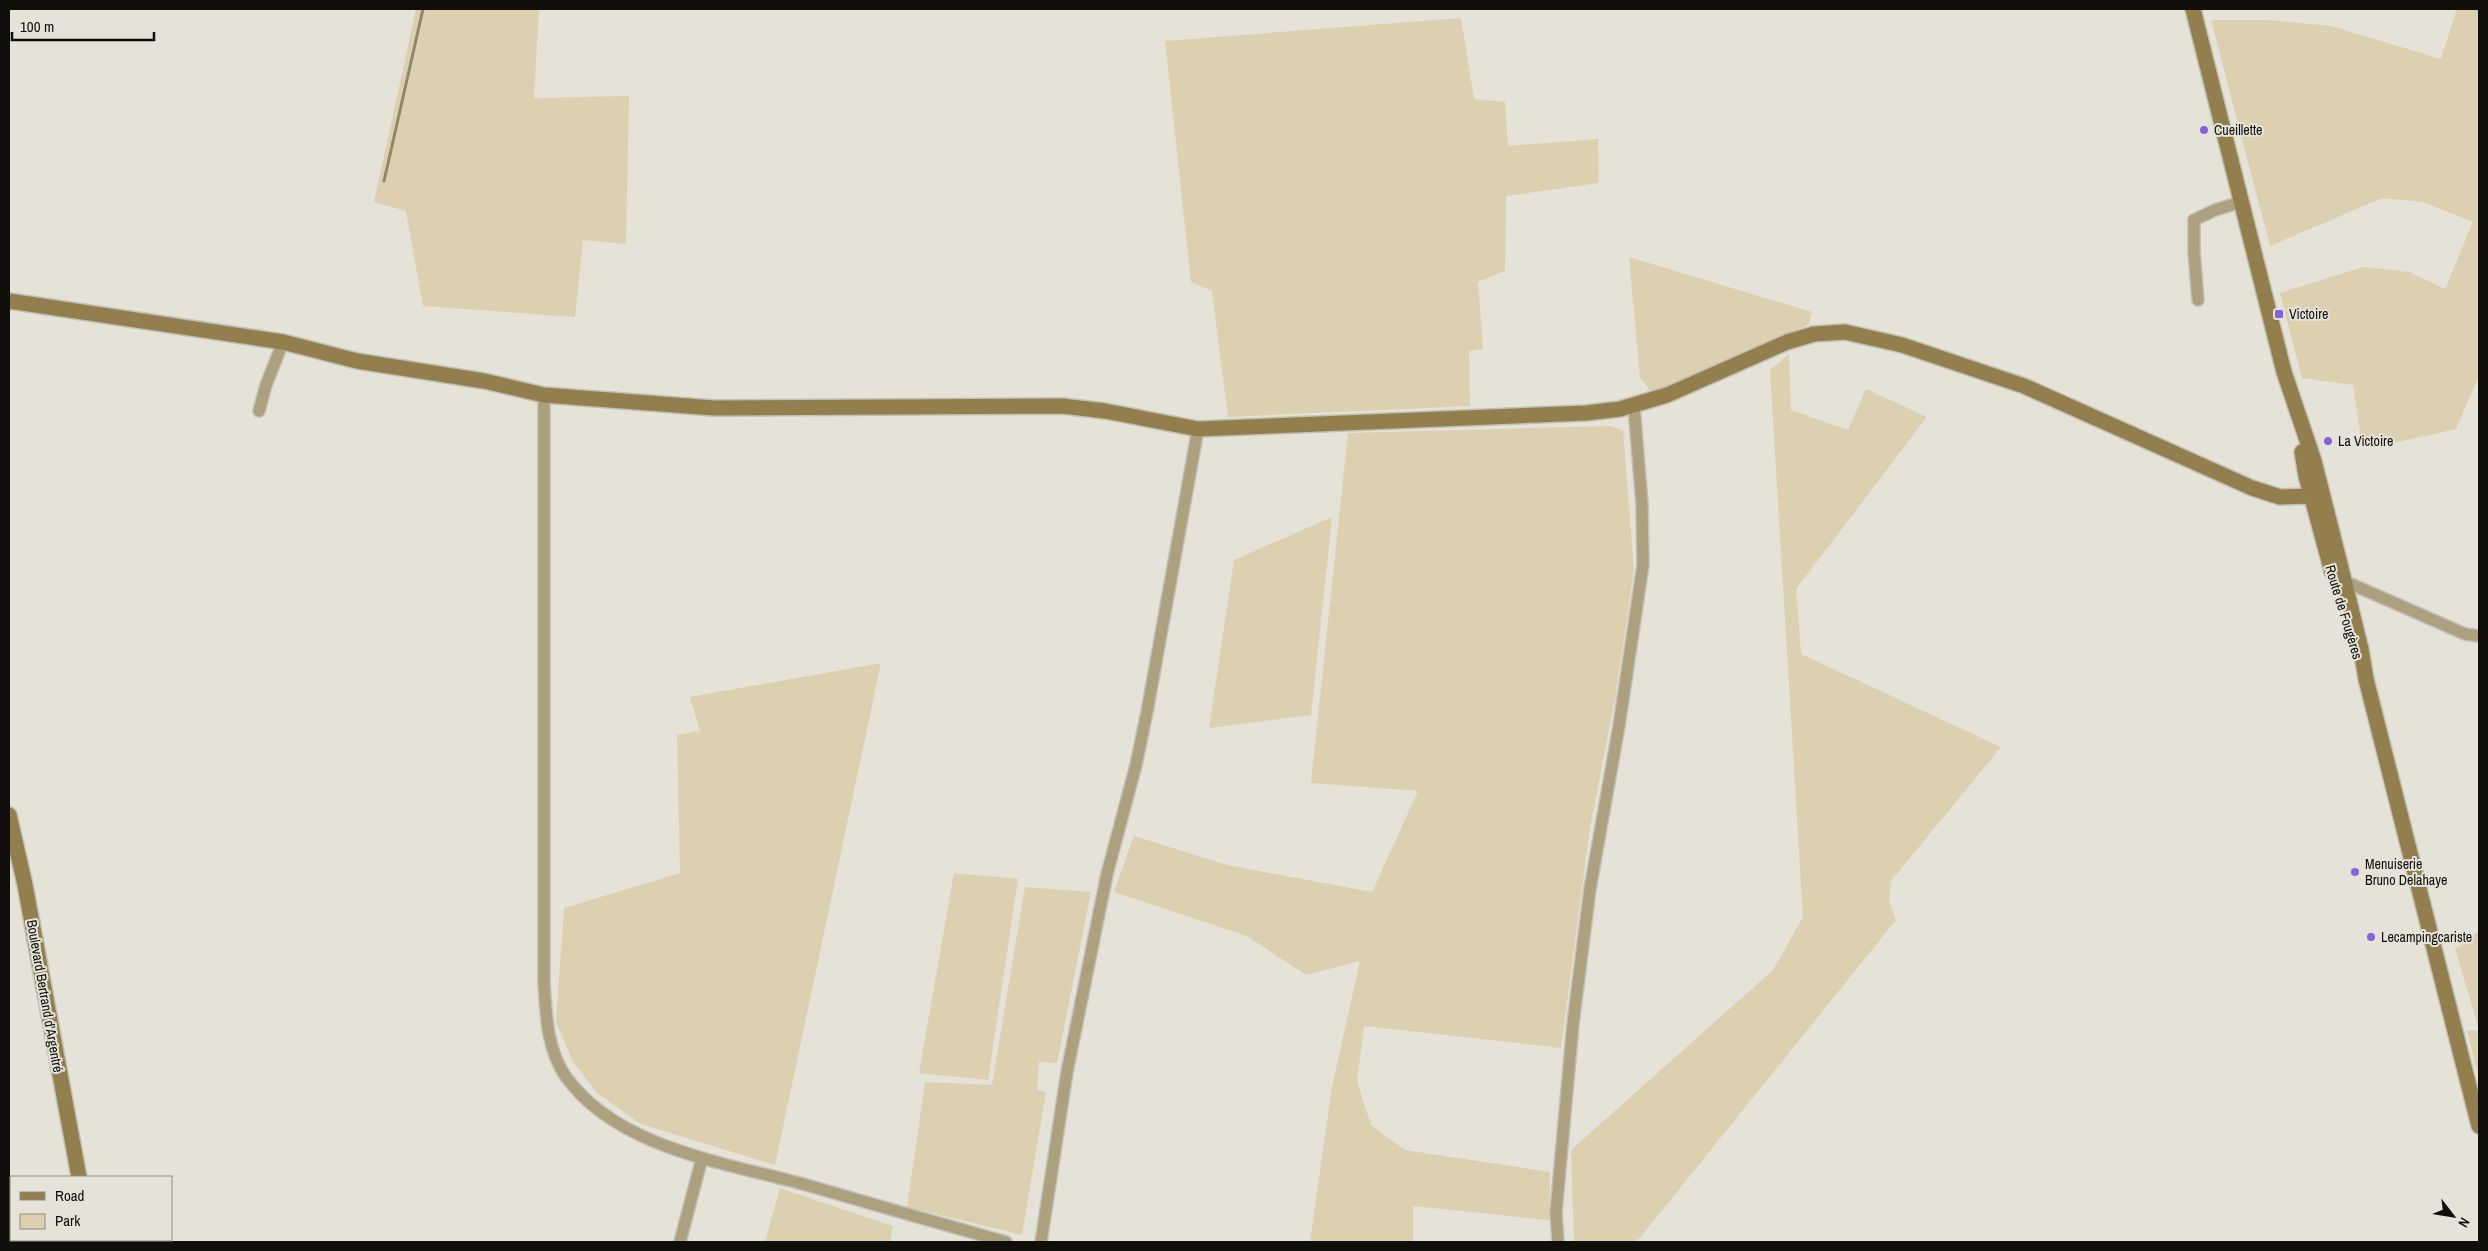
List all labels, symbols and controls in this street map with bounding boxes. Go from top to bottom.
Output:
scale bar [12,10,155,42]
text: 100 m [20,16,54,37]
place label: Cueillette [2214,121,2263,139]
marker: Cueillette [2198,124,2210,136]
place label: Victoire [2289,305,2328,323]
marker: Victoire [2273,308,2285,320]
place label: La Victoire [2338,432,2393,450]
marker: La Victoire [2322,435,2334,447]
street label: Route de Fougères [2321,563,2367,662]
place label: Menuiserie Bruno Delahaye [2365,855,2447,889]
marker: Menuiserie Bruno Delahaye [2349,866,2361,878]
street label: Boulevard Bertrand d'Argentré [23,918,67,1074]
place label: Lecampingcariste [2381,928,2472,946]
marker: Lecampingcariste [2365,931,2377,943]
legend [10,1176,172,1241]
text: Road [55,1185,84,1206]
north arrow [2428,1191,2478,1241]
text: Park [55,1210,81,1231]
text: N [2454,1215,2474,1231]

